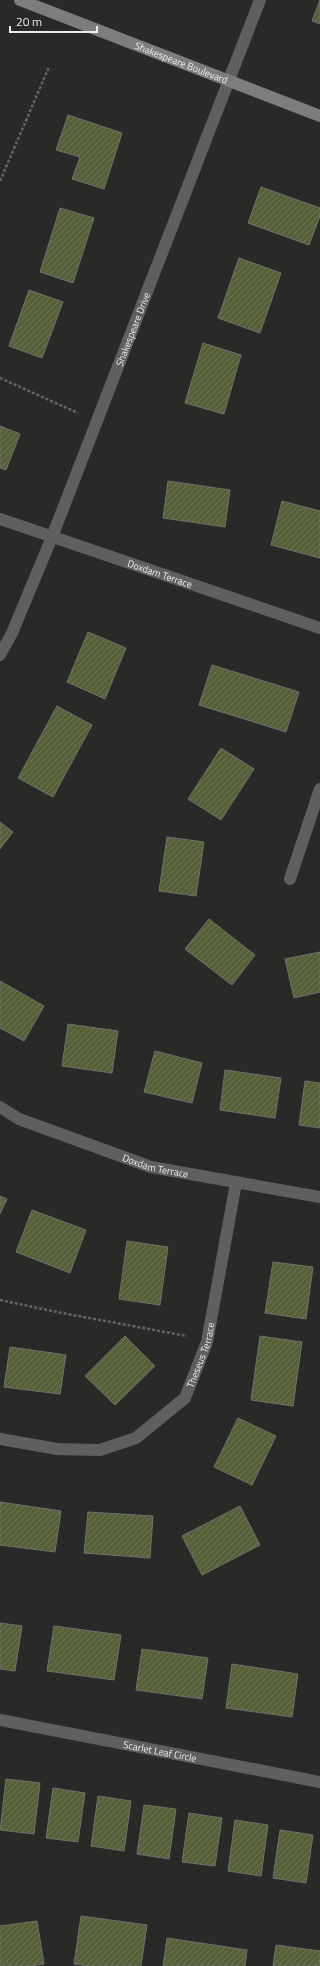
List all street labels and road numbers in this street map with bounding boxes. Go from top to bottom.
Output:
street label: Shakespeare Boulevard [133,38,230,87]
street label: Shakespeare Drive [111,290,154,368]
street label: Doxdam Terrace [126,555,194,591]
street label: Doxdam Terrace [120,1150,190,1181]
street label: Theseus Terrace [182,1321,218,1390]
street label: Scarlet Leaf Circle [122,1737,198,1765]

